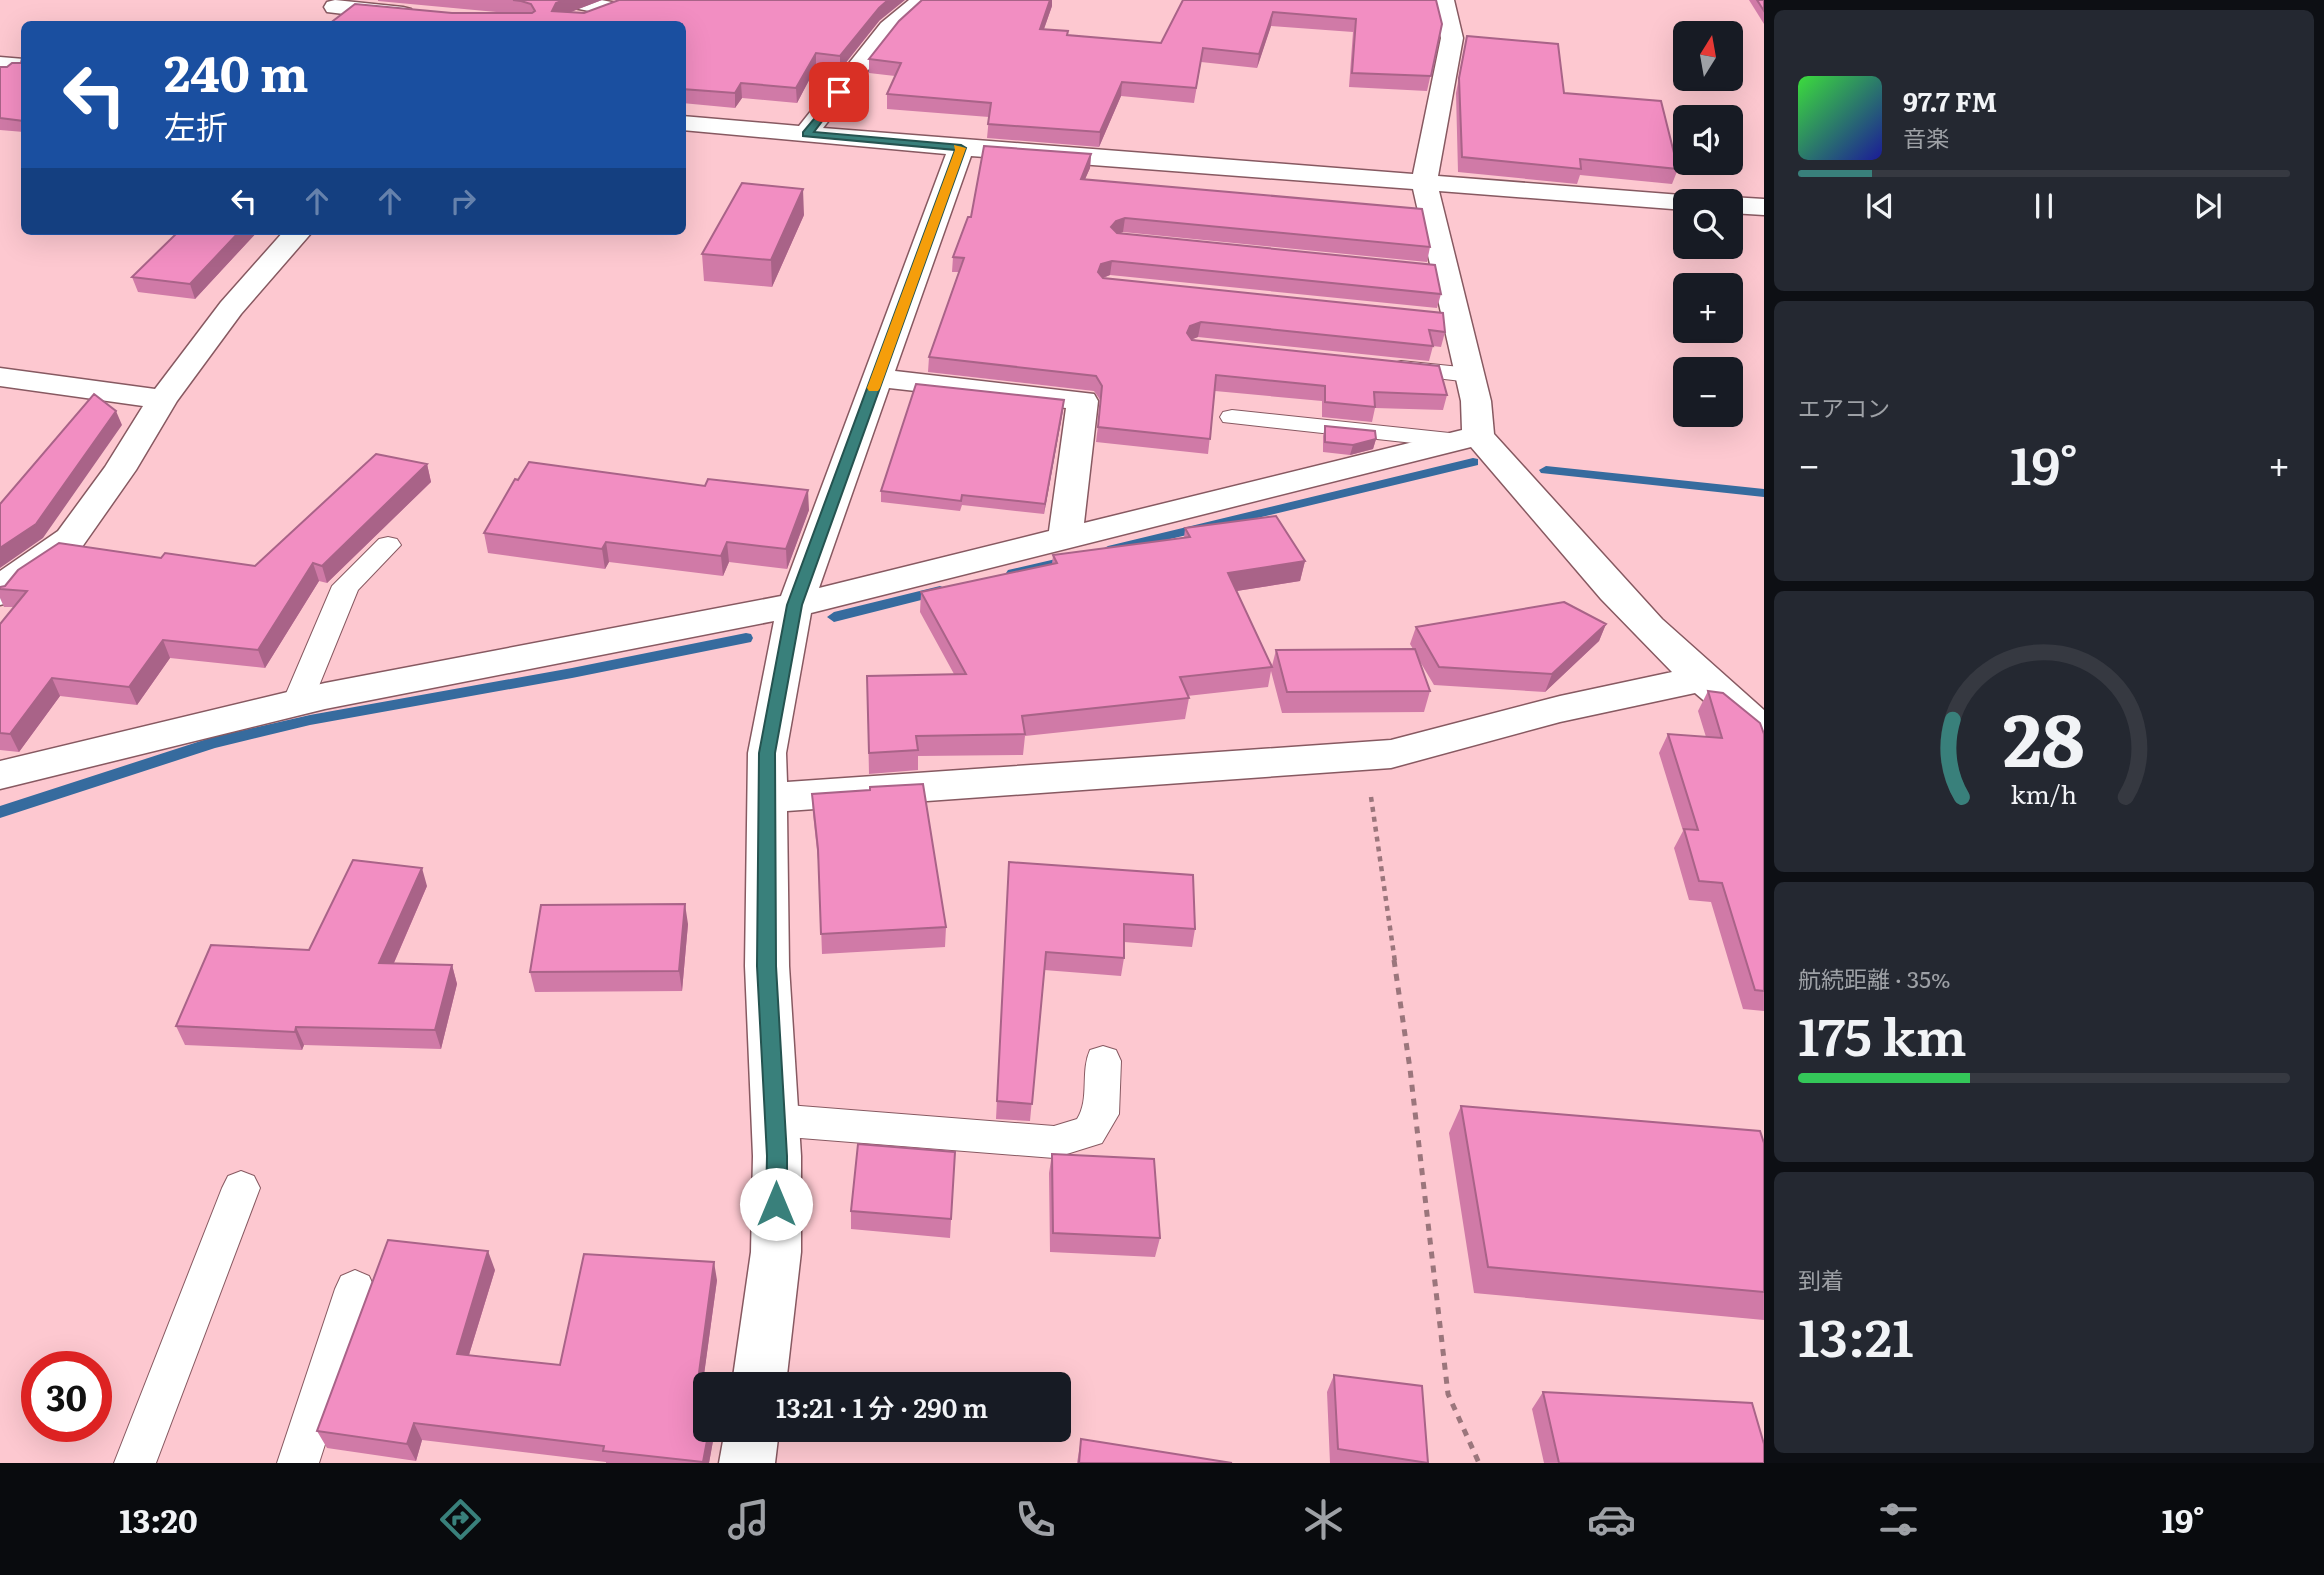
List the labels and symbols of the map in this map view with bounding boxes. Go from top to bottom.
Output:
north arrow [1673,21,1743,91]
pin [809,62,869,122]
position arrow [739,1167,813,1241]
speed limit sign: 30 [21,1351,112,1442]

